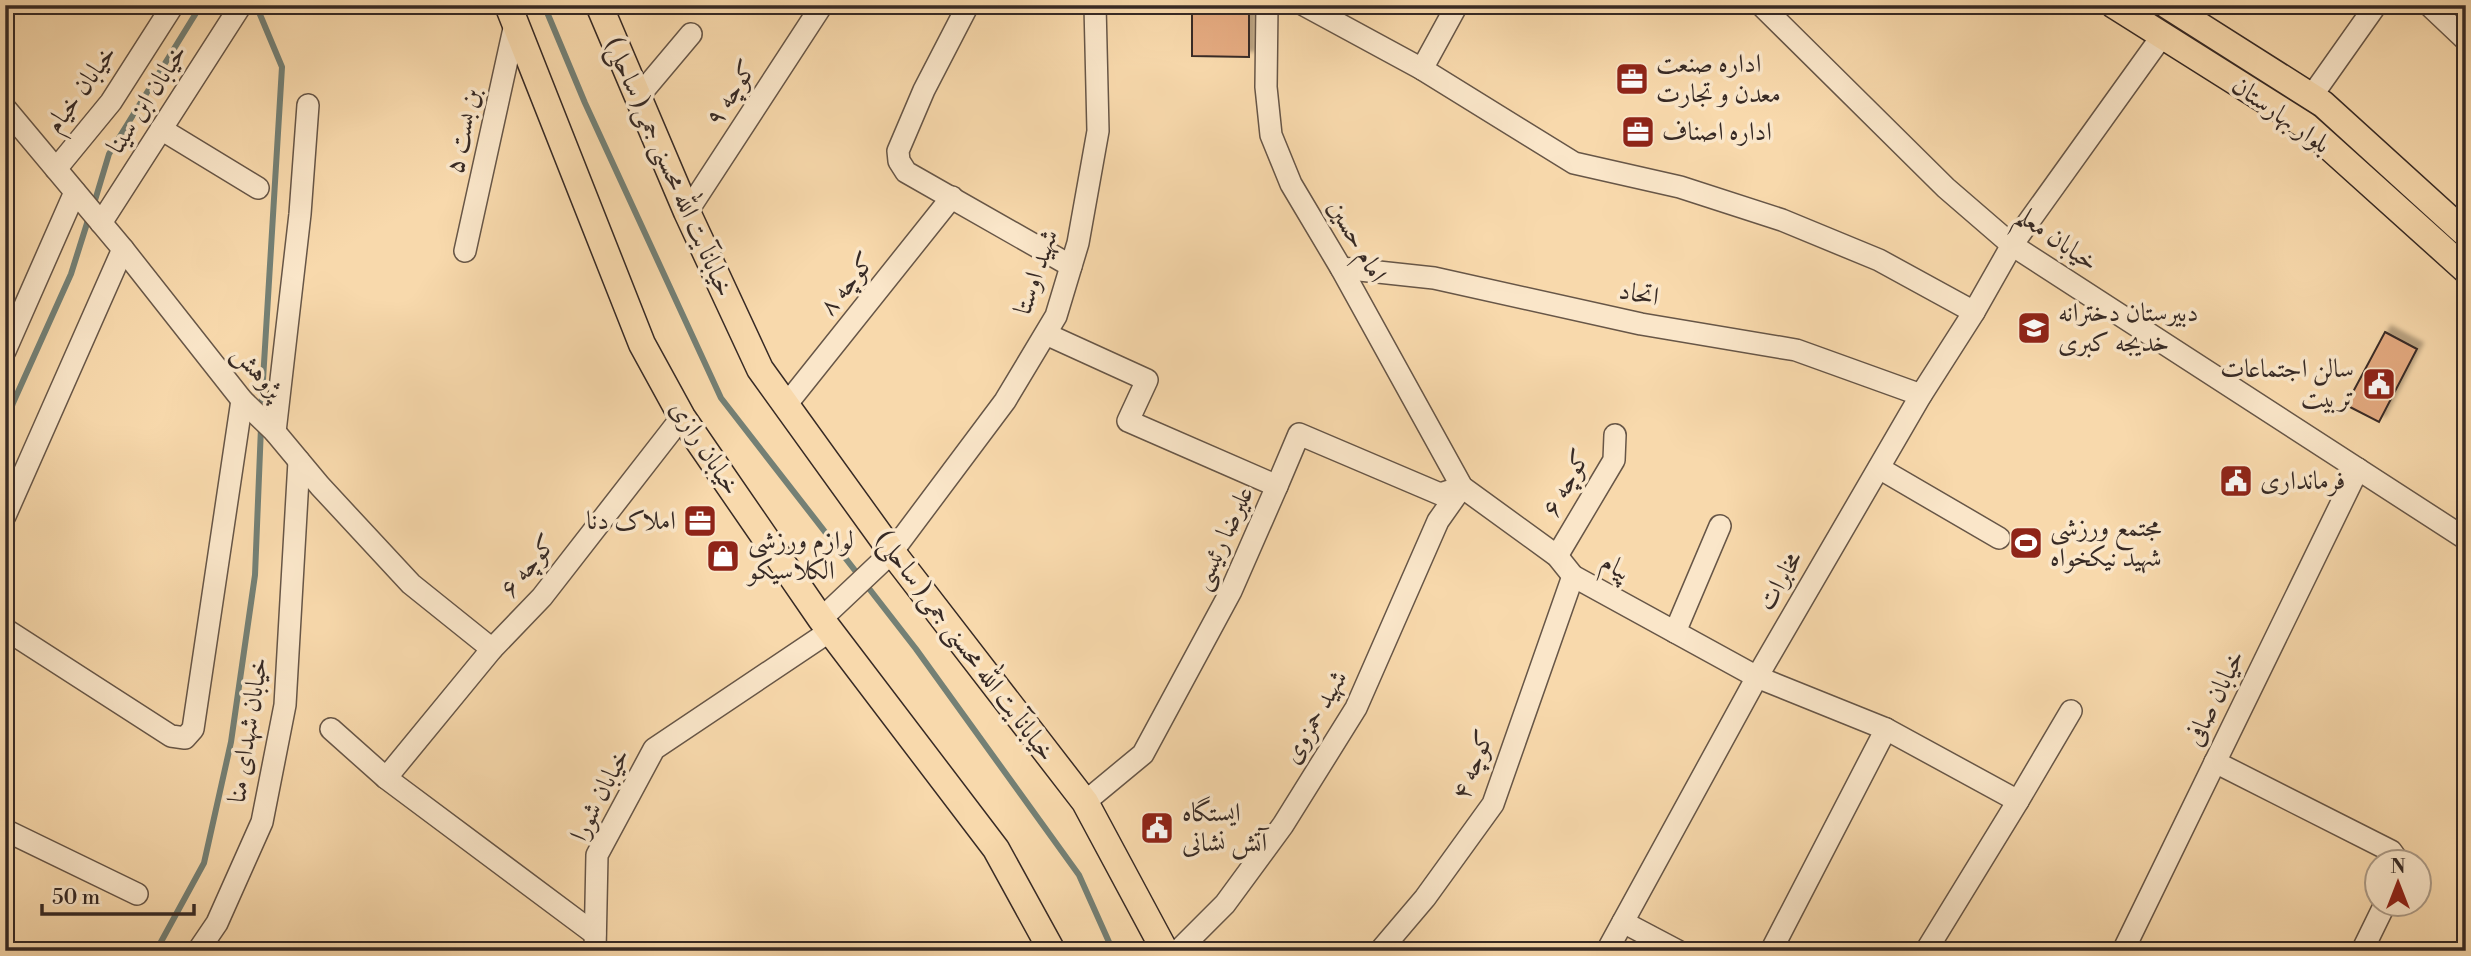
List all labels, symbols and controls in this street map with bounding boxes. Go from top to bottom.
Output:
street label: خیابانآیت الله محسنی جمی( ساحلی) [595,30,745,303]
street label: خیابان ابن سینا [100,38,194,160]
street label: خیابان خیام [38,39,129,143]
place label: اداره صنعت معدن و تجارت [1656,48,1781,110]
street label: کوچه ۹ [698,54,765,133]
office icon: اداره صنعت معدن و تجارت [1613,60,1651,98]
street label: بلوار بهارستان [2225,69,2337,161]
street label: بن بست ۵ [438,85,488,177]
office icon: اداره اصناف [1619,113,1657,151]
place label: اداره اصناف [1662,116,1772,148]
street label: امام حسین [1315,194,1393,291]
street label: خیابان معلم [2005,199,2104,286]
street label: شهید اوستا [1007,225,1065,319]
street label: کوچه ۸ [812,246,883,323]
street label: اتحاد [1616,274,1662,314]
place label: دبیرستان دخترانه خدیجه کبری [2058,297,2198,359]
school or university icon: دبیرستان دخترانه خدیجه کبری [2015,309,2053,347]
street label: پژوهش [225,338,292,409]
place label: سالن اجتماعات تربیت [2220,353,2354,415]
public building icon: سالن اجتماعات تربیت [2360,365,2398,403]
street label: خیابان رازی [663,395,747,501]
street label: کوچه ۶ [1534,444,1598,523]
public building icon: فرمانداری [2217,462,2255,500]
place label: فرمانداری [2260,465,2345,497]
street label: علیرضا رئیسی [1185,481,1263,596]
office icon: املاک دنا [681,502,719,540]
place label: املاک دنا [586,505,676,537]
place label: مجتمع ورزشی شهید نیکخواه [2050,512,2162,574]
street label: خیابانآیت الله محسنی جمی( ساحلی) [866,521,1066,769]
sports icon: مجتمع ورزشی شهید نیکخواه [2007,524,2045,562]
place label: لوازم ورزشی الکلاسیکو [745,525,854,587]
street label: کوچه ۶ [493,528,564,605]
shop icon: لوازم ورزشی الکلاسیکو [704,537,742,575]
street label: مخابرات [1750,545,1810,617]
street label: پیام [1592,546,1637,593]
street label: خیابان صافی [2178,645,2252,751]
street label: خیابان شهدای منا [221,655,275,805]
street label: شهید حمزوی [1275,664,1355,770]
street label: کوچه ۴ [1445,725,1502,805]
street label: خیابان شورا [563,743,637,847]
place label: ایستگاه آتش نشانی [1182,796,1270,860]
public building icon: ایستگاه آتش نشانی [1138,809,1176,847]
north arrow [2362,848,2432,918]
text: N [2390,855,2406,879]
scale bar [42,872,194,916]
text: 50 m [52,885,100,911]

